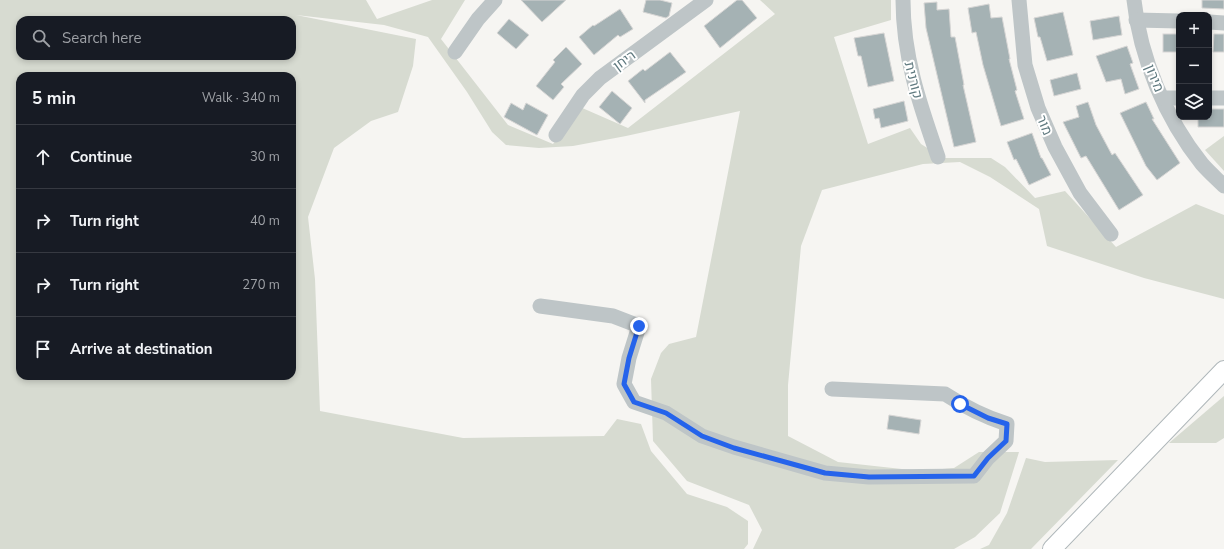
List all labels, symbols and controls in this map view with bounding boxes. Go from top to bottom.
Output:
map controls [1176,12,1212,120]
button: + [1176,12,1212,48]
search box [16,16,296,60]
icon: search [30,27,52,49]
text: Search here [62,28,142,48]
street label: ריחן [609,46,639,75]
button: − [1176,48,1212,84]
street label: קורנית [900,60,927,101]
street label: מירון [1140,62,1169,95]
button: layers [1176,84,1212,120]
text: 5 min [32,87,76,110]
text: Walk · 340 m [202,89,280,107]
street label: מור [1032,112,1057,138]
icon: ahead [32,146,54,168]
text: Continue [70,147,132,167]
text: 30 m [250,148,280,166]
icon: right [32,210,54,232]
text: Turn right [70,211,139,231]
text: 40 m [250,212,280,230]
icon: right [32,274,54,296]
text: Turn right [70,275,139,295]
text: 270 m [242,276,280,294]
route end [630,317,648,335]
icon: arrive [32,338,54,360]
text: Arrive at destination [70,339,213,359]
route start [951,395,969,413]

